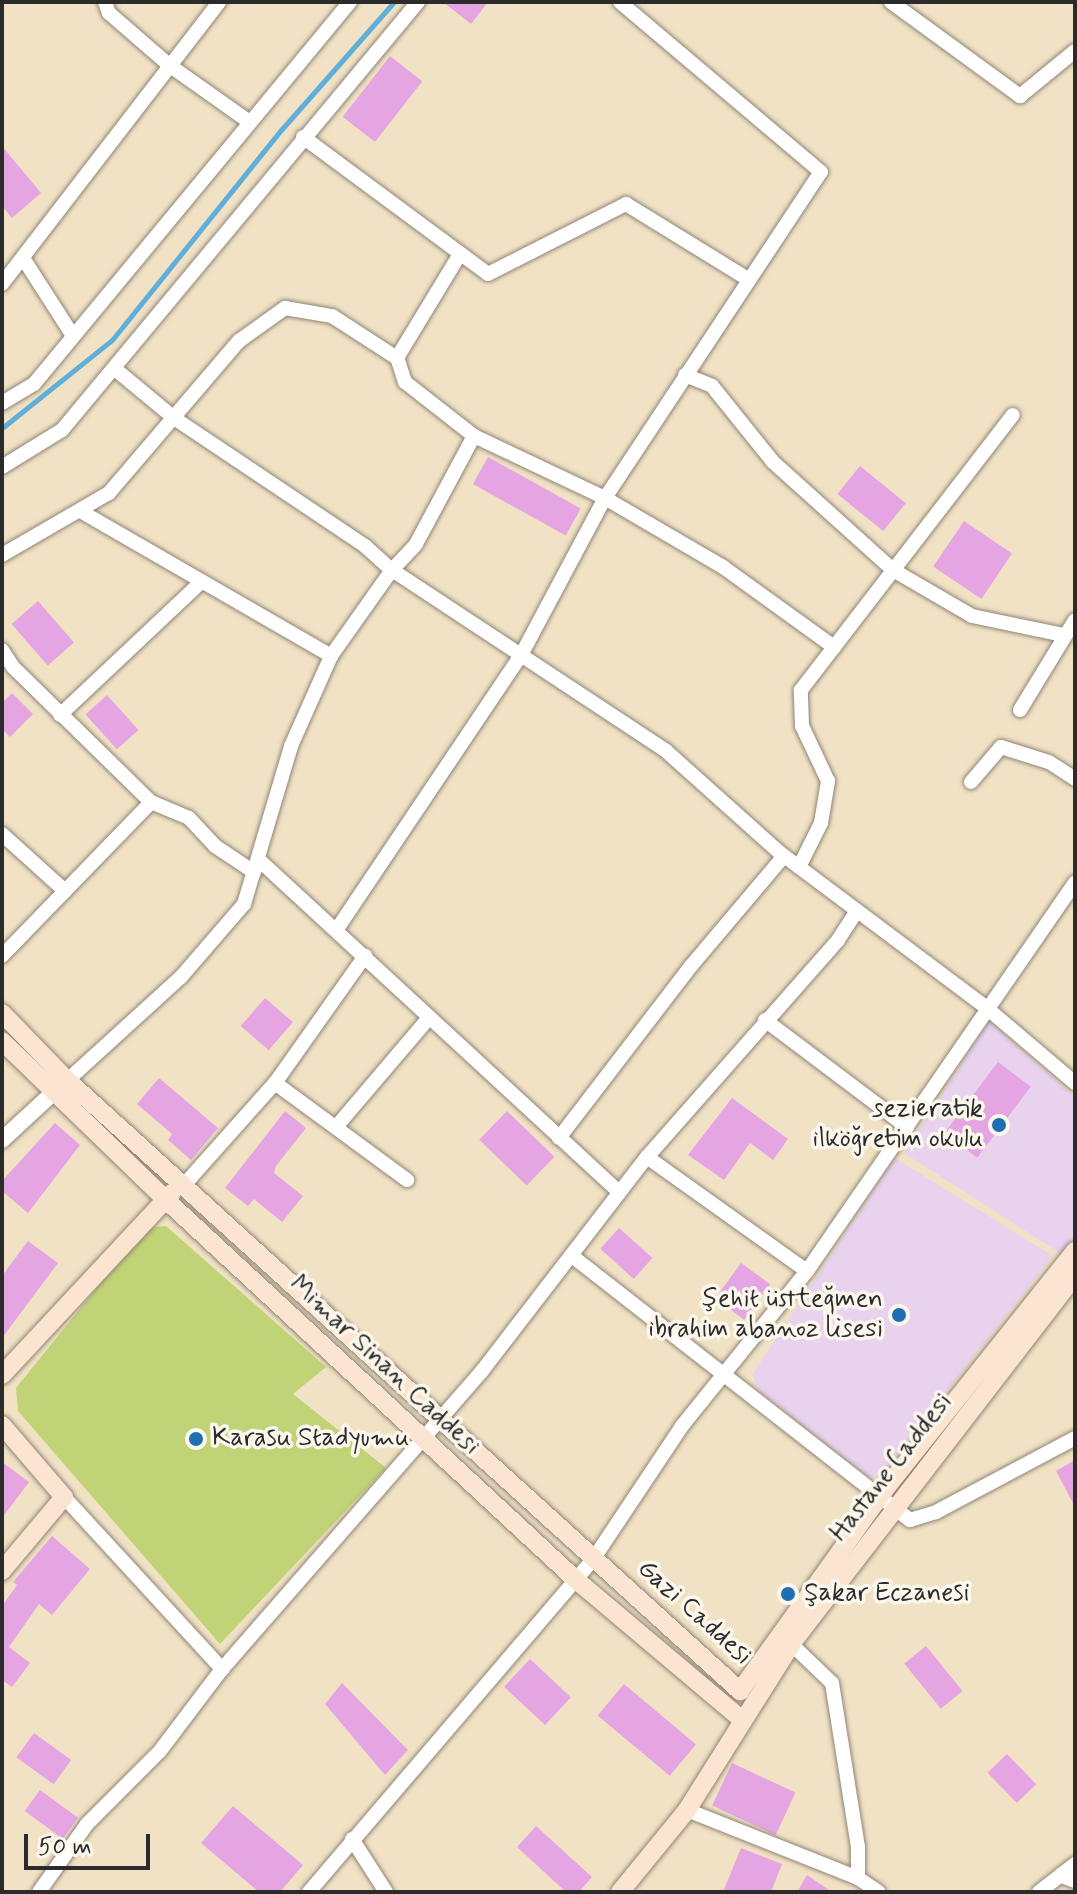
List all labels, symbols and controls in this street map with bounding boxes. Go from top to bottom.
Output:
place label: sezieratik ilköğretim okulu [813,1094,983,1156]
marker: sezieratik ilköğretim okulu [990,1116,1008,1134]
street label: Mimar Sinan Caddesi [283,1270,485,1462]
place label: şehit üstteğmen ibrahim abanoz lisesi [656,1284,883,1346]
marker: şehit üstteğmen ibrahim abanoz lisesi [890,1306,908,1324]
street label: Hastane Caddesi [824,1387,960,1549]
place label: Karasu Stadyumu [212,1423,409,1455]
marker: Karasu Stadyumu [187,1430,205,1448]
street label: Gazi Caddesi [630,1553,758,1673]
place label: Şakar Eczanesi [804,1578,978,1610]
marker: Şakar Eczanesi [779,1585,797,1603]
scale bar [28,1818,154,1868]
text: 50 m [38,1832,92,1863]

